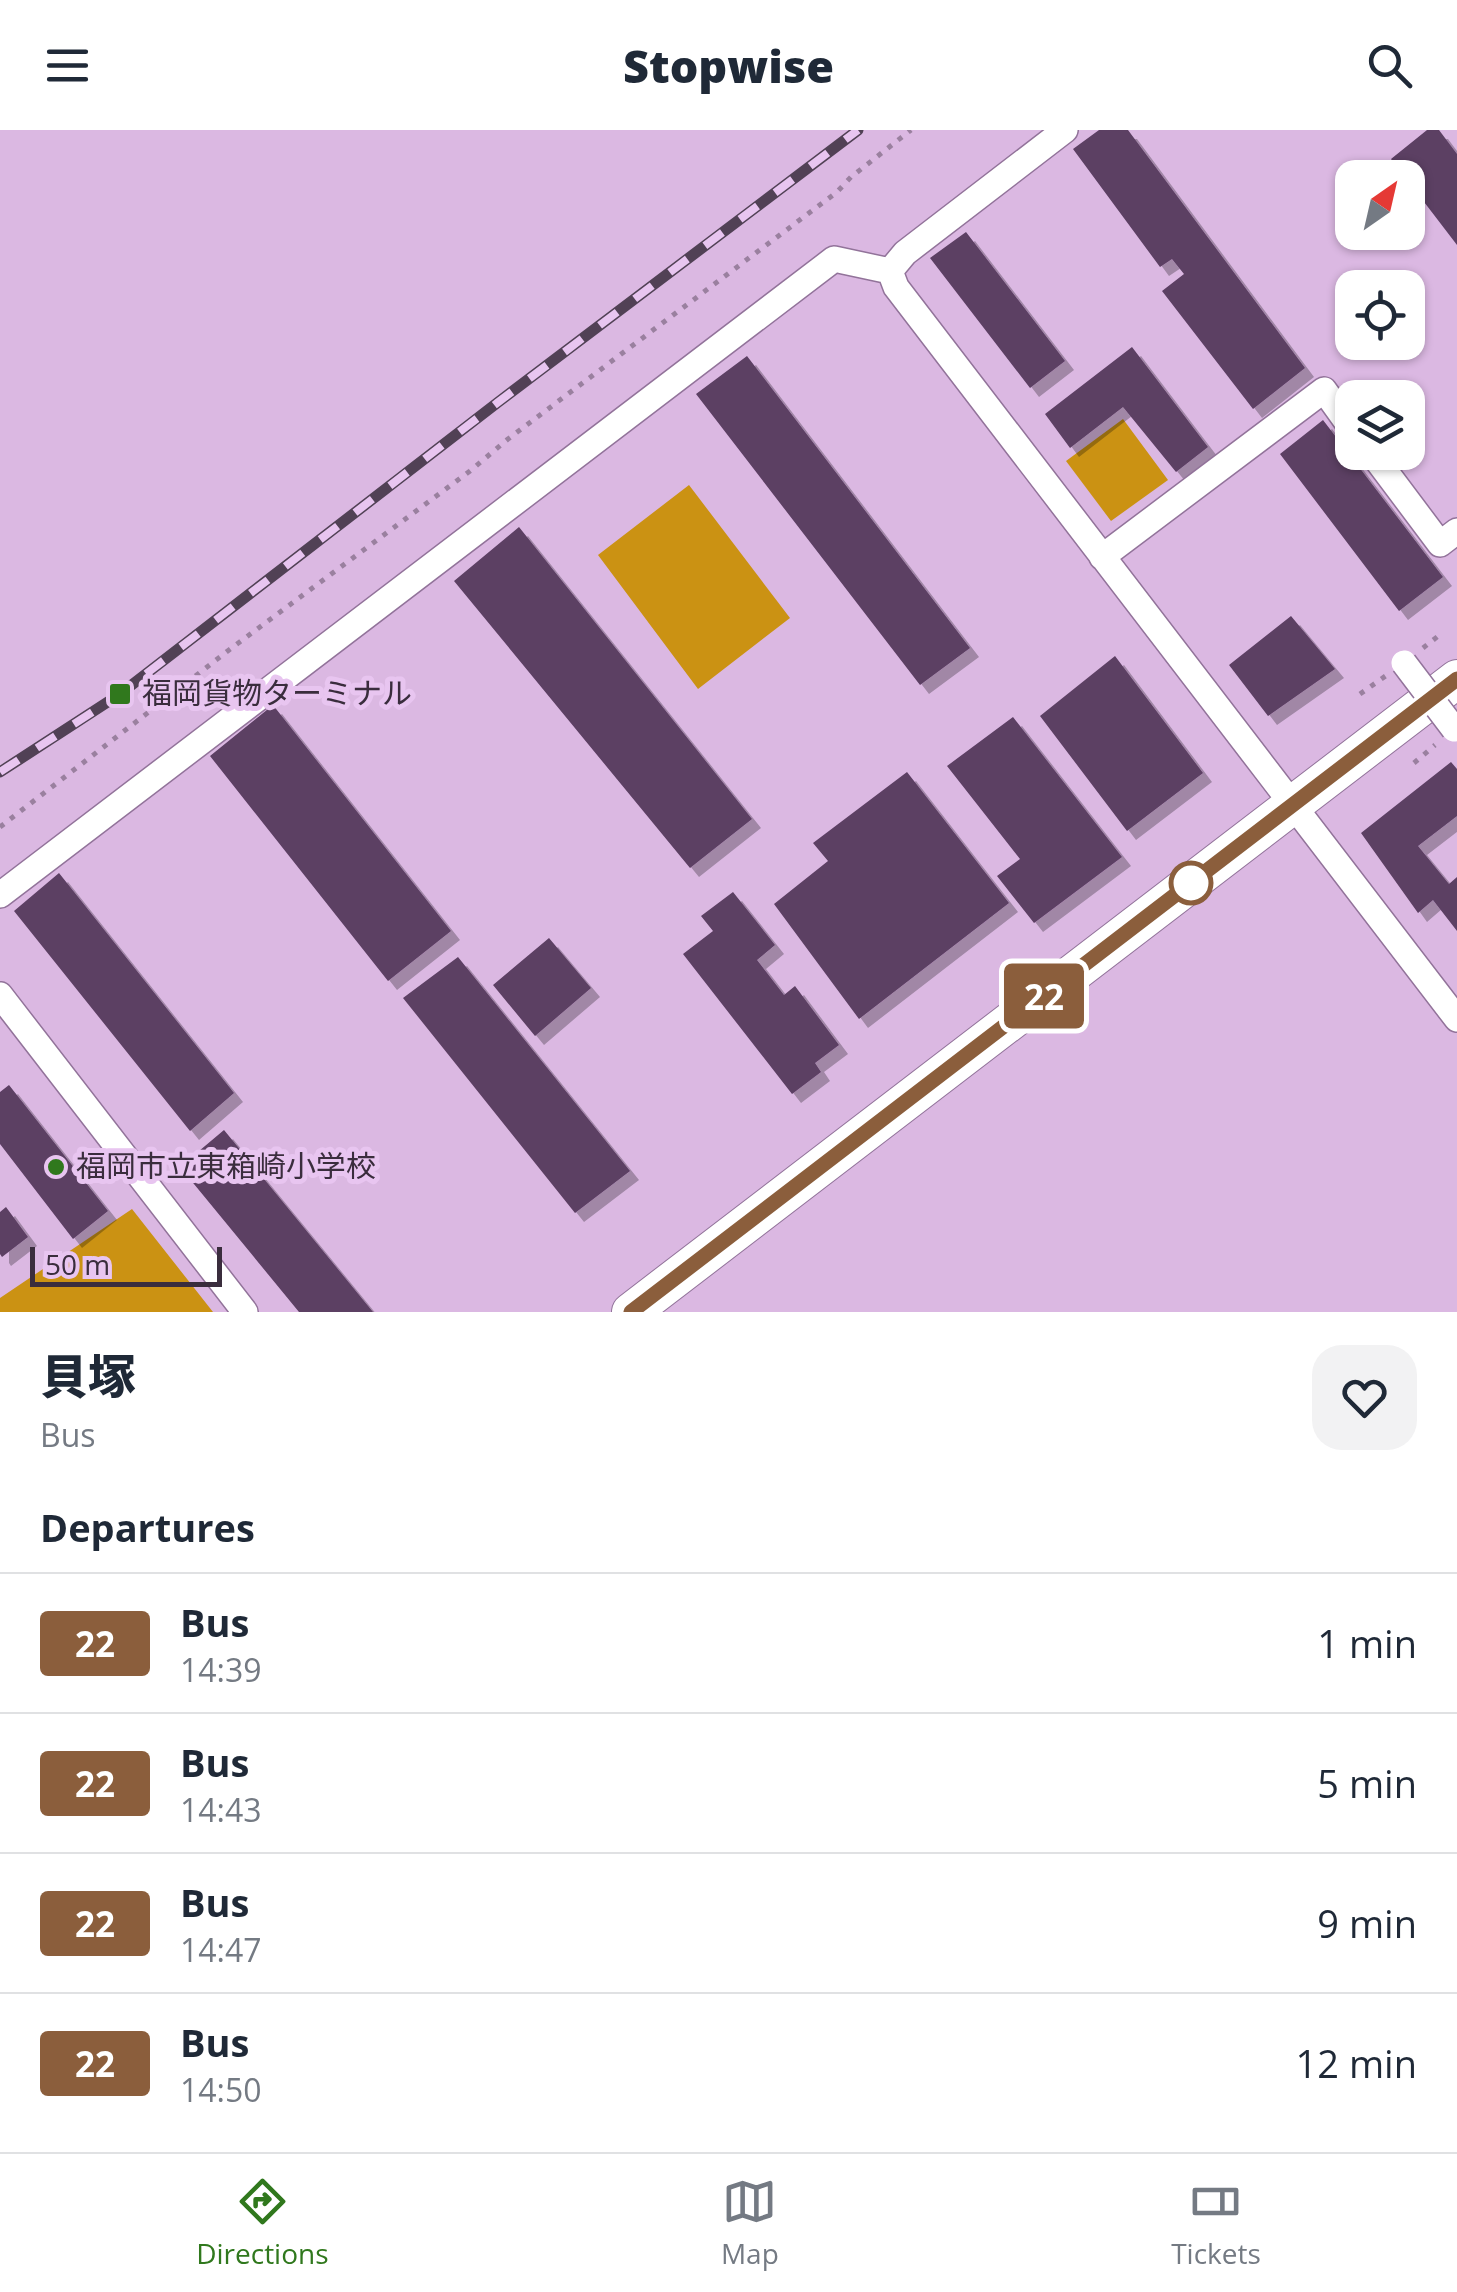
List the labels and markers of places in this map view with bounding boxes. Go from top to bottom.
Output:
place label: 福岡貨物ターミナル [142,672,412,713]
marker: 福岡貨物ターミナル [107,681,133,707]
unlabelled marker [1170,862,1212,904]
place label: 福岡市立東箱崎小学校 [76,1145,376,1186]
marker: 福岡市立東箱崎小学校 [45,1156,67,1178]

